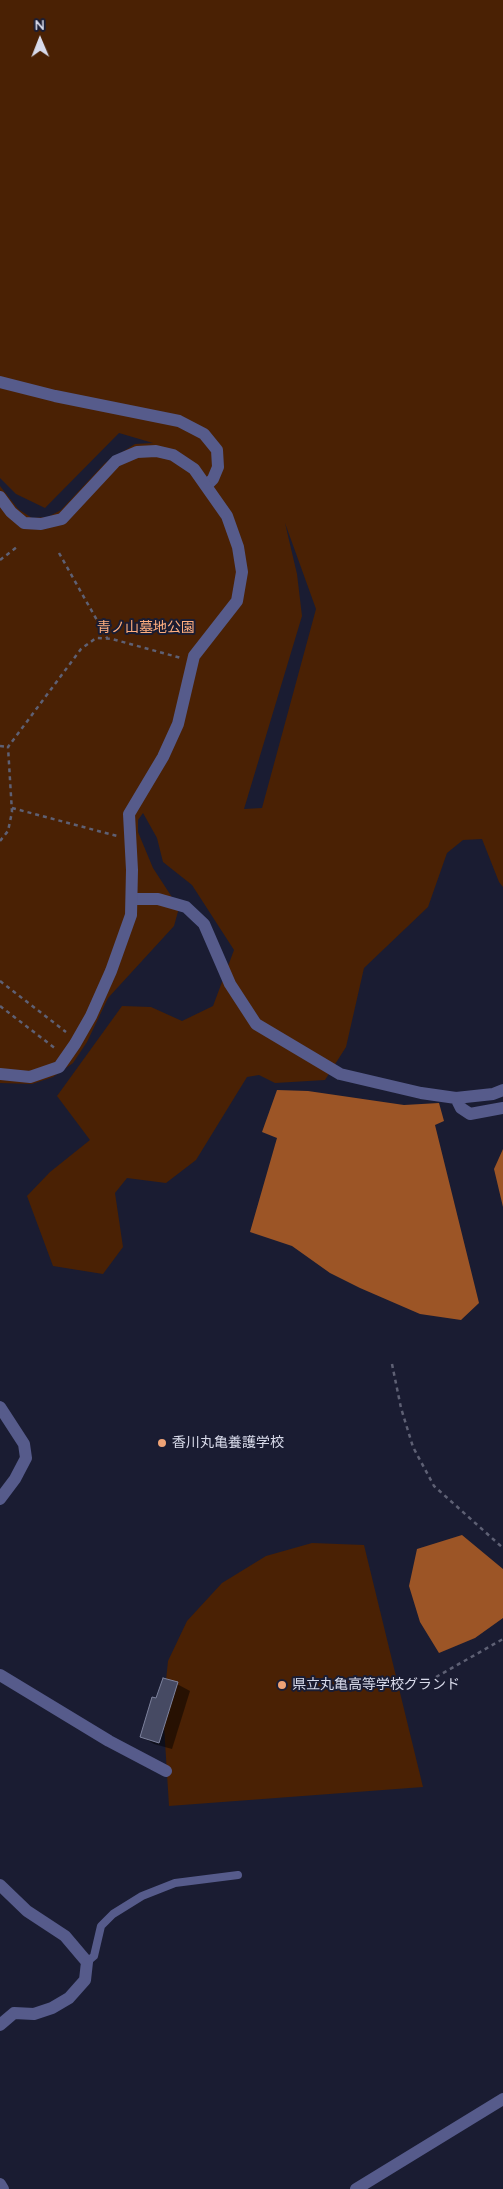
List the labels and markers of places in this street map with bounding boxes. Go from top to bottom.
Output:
place label: 香川丸亀養護学校 [172,1435,284,1451]
marker: 香川丸亀養護学校 [156,1437,168,1449]
place label: 県立丸亀高等学校グランド [292,1677,460,1693]
marker: 県立丸亀高等学校グランド [276,1679,288,1691]

